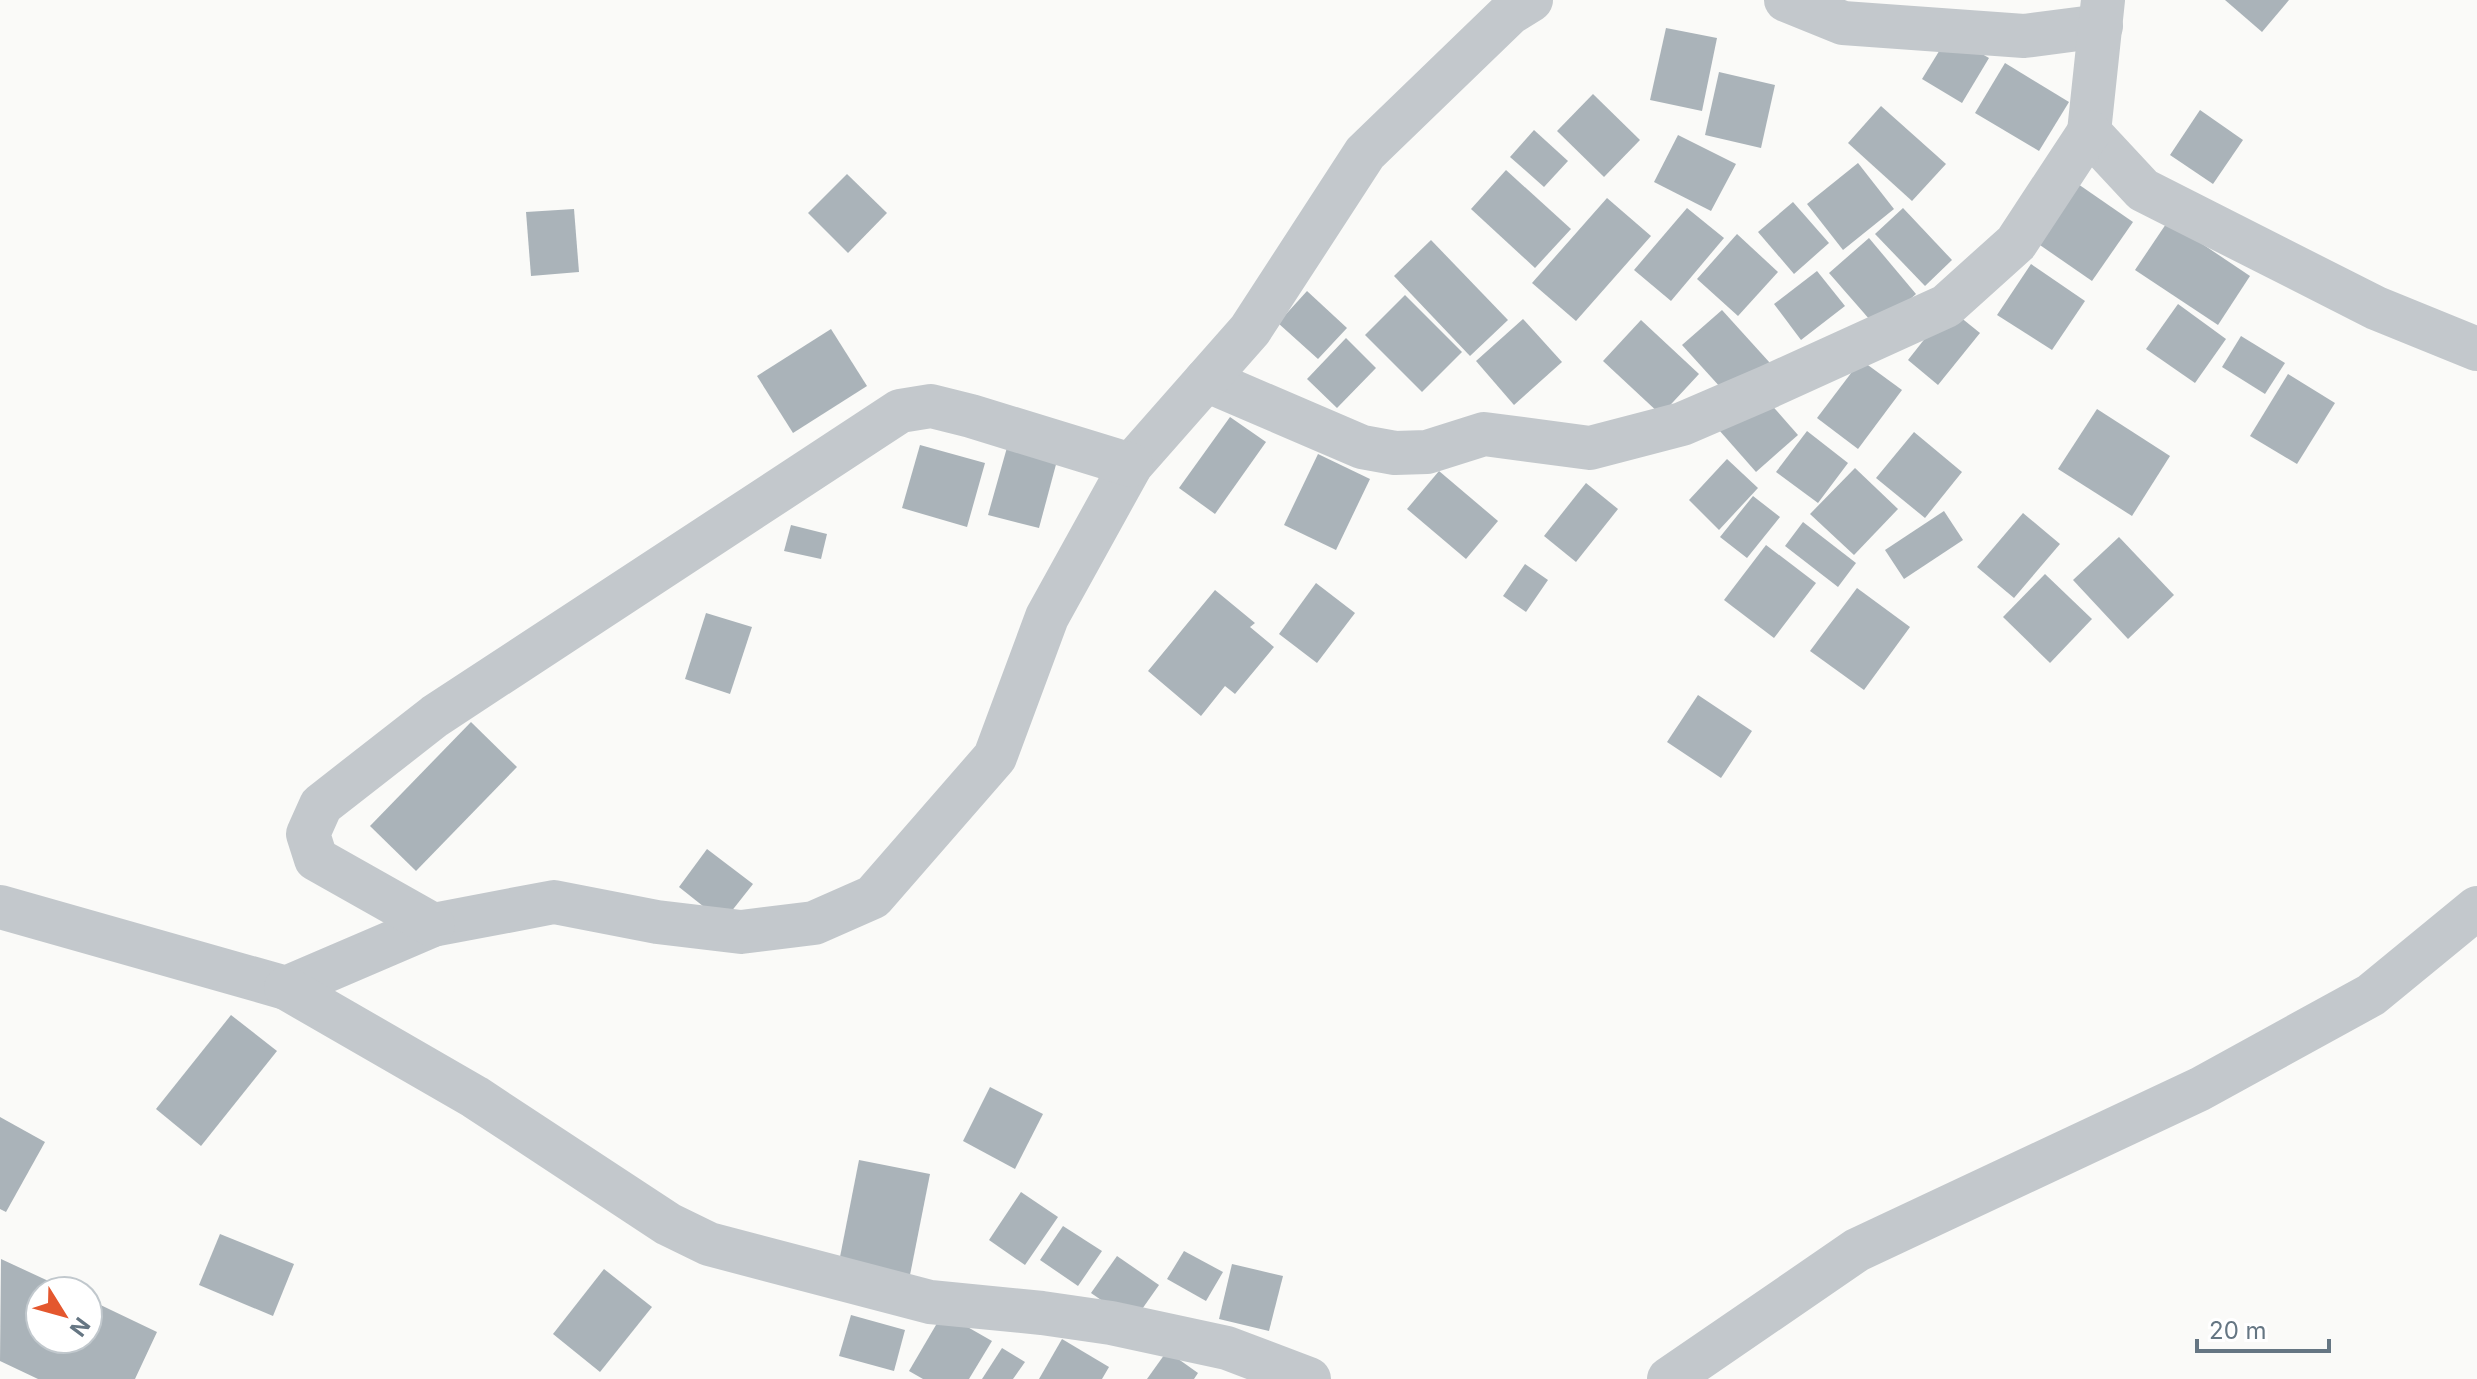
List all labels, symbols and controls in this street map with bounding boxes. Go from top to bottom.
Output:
north arrow [24,1275,104,1355]
scale bar [2197,1303,2329,1353]
text: N [65,1313,95,1342]
text: 20 m [2209,1316,2267,1345]

